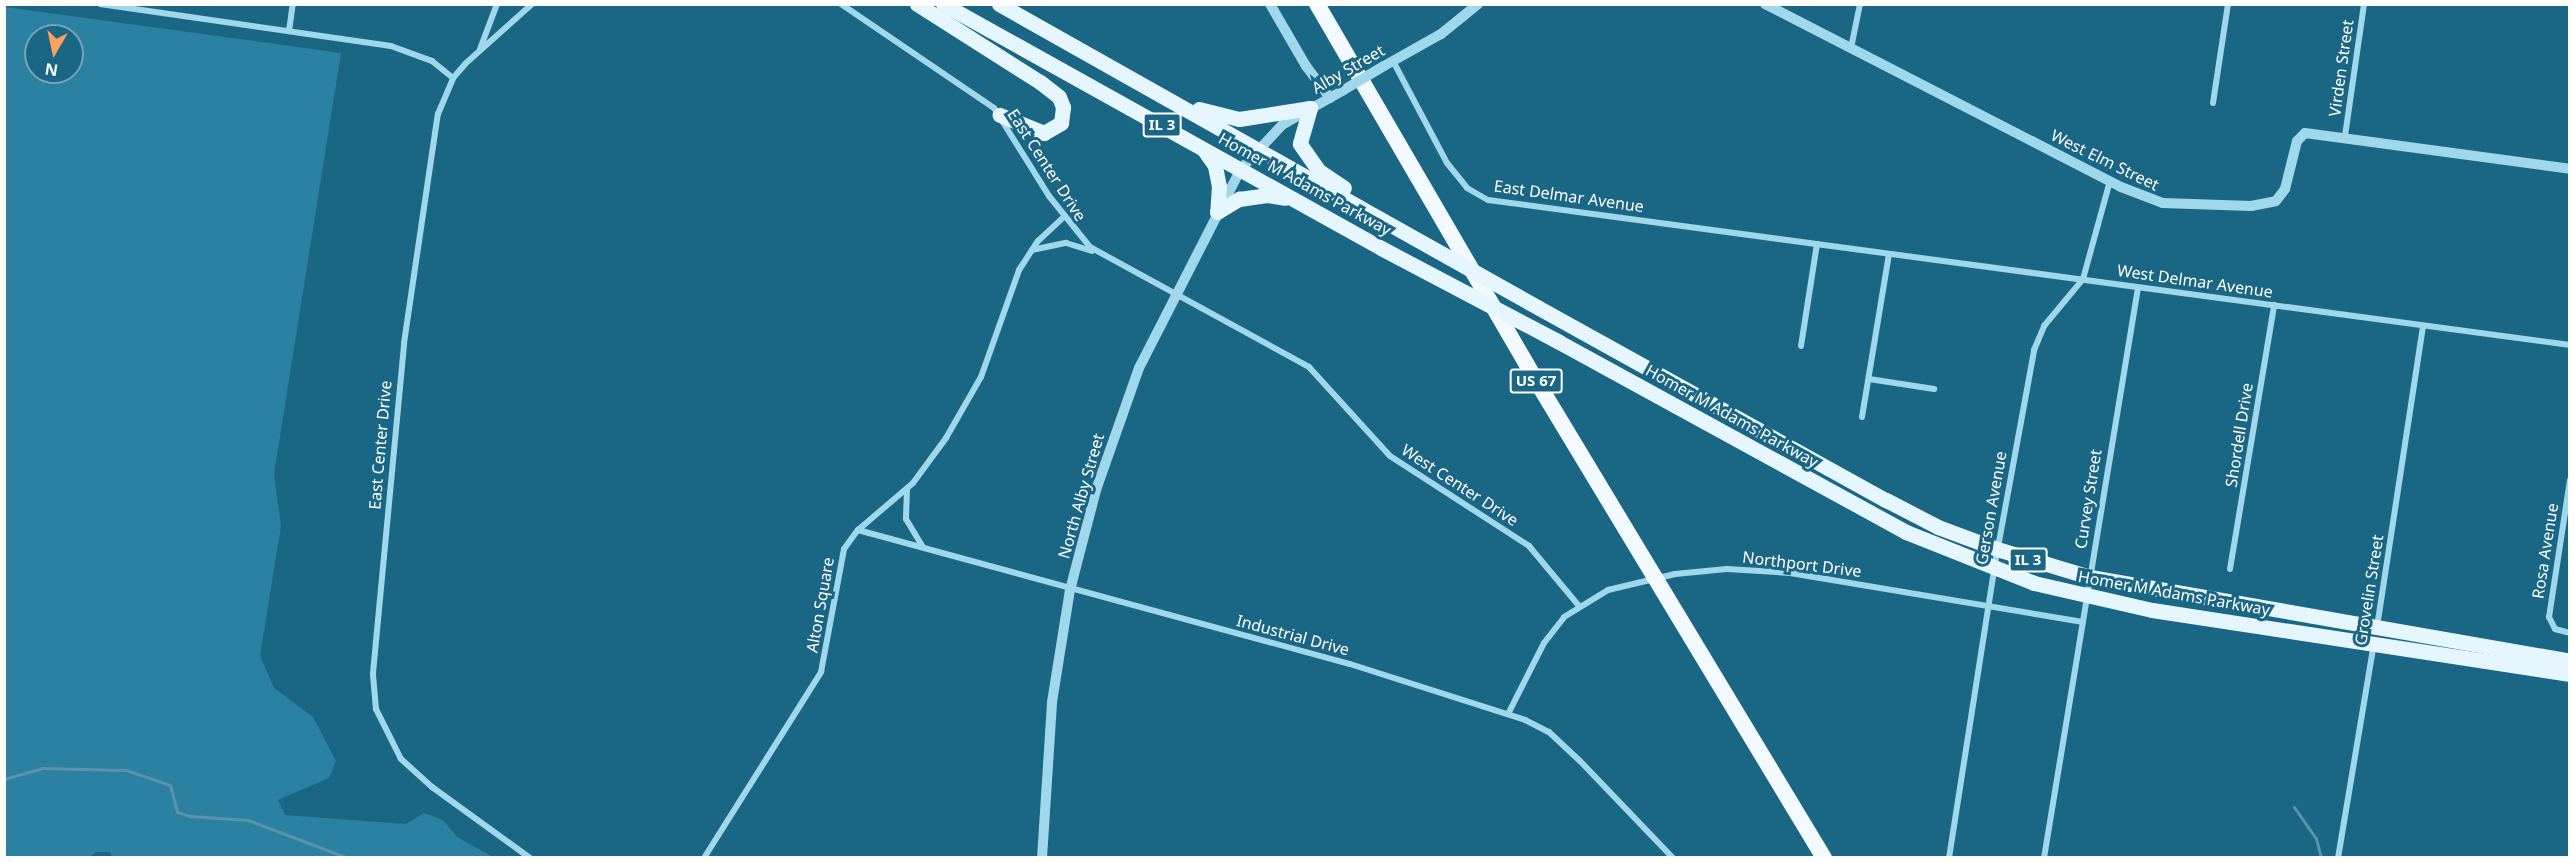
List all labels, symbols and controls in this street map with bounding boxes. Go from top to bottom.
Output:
street label: Virden Street [2325,18,2357,118]
north arrow [24,24,84,84]
street label: Alby Street [1308,40,1388,98]
text: N [43,58,60,82]
street label: East Center Drive [1004,105,1090,225]
road number: IL 3 [1142,113,1182,137]
street label: West Elm Street [2048,126,2162,194]
street label: Homer M Adams Parkway [1215,129,1395,239]
street label: East Delmar Avenue [1493,176,1645,216]
street label: West Delmar Avenue [2116,261,2274,301]
street label: Homer M Adams Parkway [1642,361,1822,471]
road number: US 67 [1509,369,1563,393]
street label: East Center Drive [365,380,395,510]
street label: Shordell Drive [2221,381,2257,489]
street label: North Alby Street [1054,431,1108,561]
street label: West Center Drive [1398,440,1522,530]
street label: Curvey Street [2071,448,2105,550]
street label: Gerson Avenue [1972,450,2010,566]
street label: Rosa Avenue [2528,502,2562,600]
street label: Grovelin Street [2351,533,2387,647]
street label: Northport Drive [1741,547,1863,581]
road number: IL 3 [2008,548,2048,572]
street label: Alton Square [802,556,838,654]
street label: Homer M Adams Parkway [2077,567,2271,619]
street label: Industrial Drive [1234,611,1352,659]

